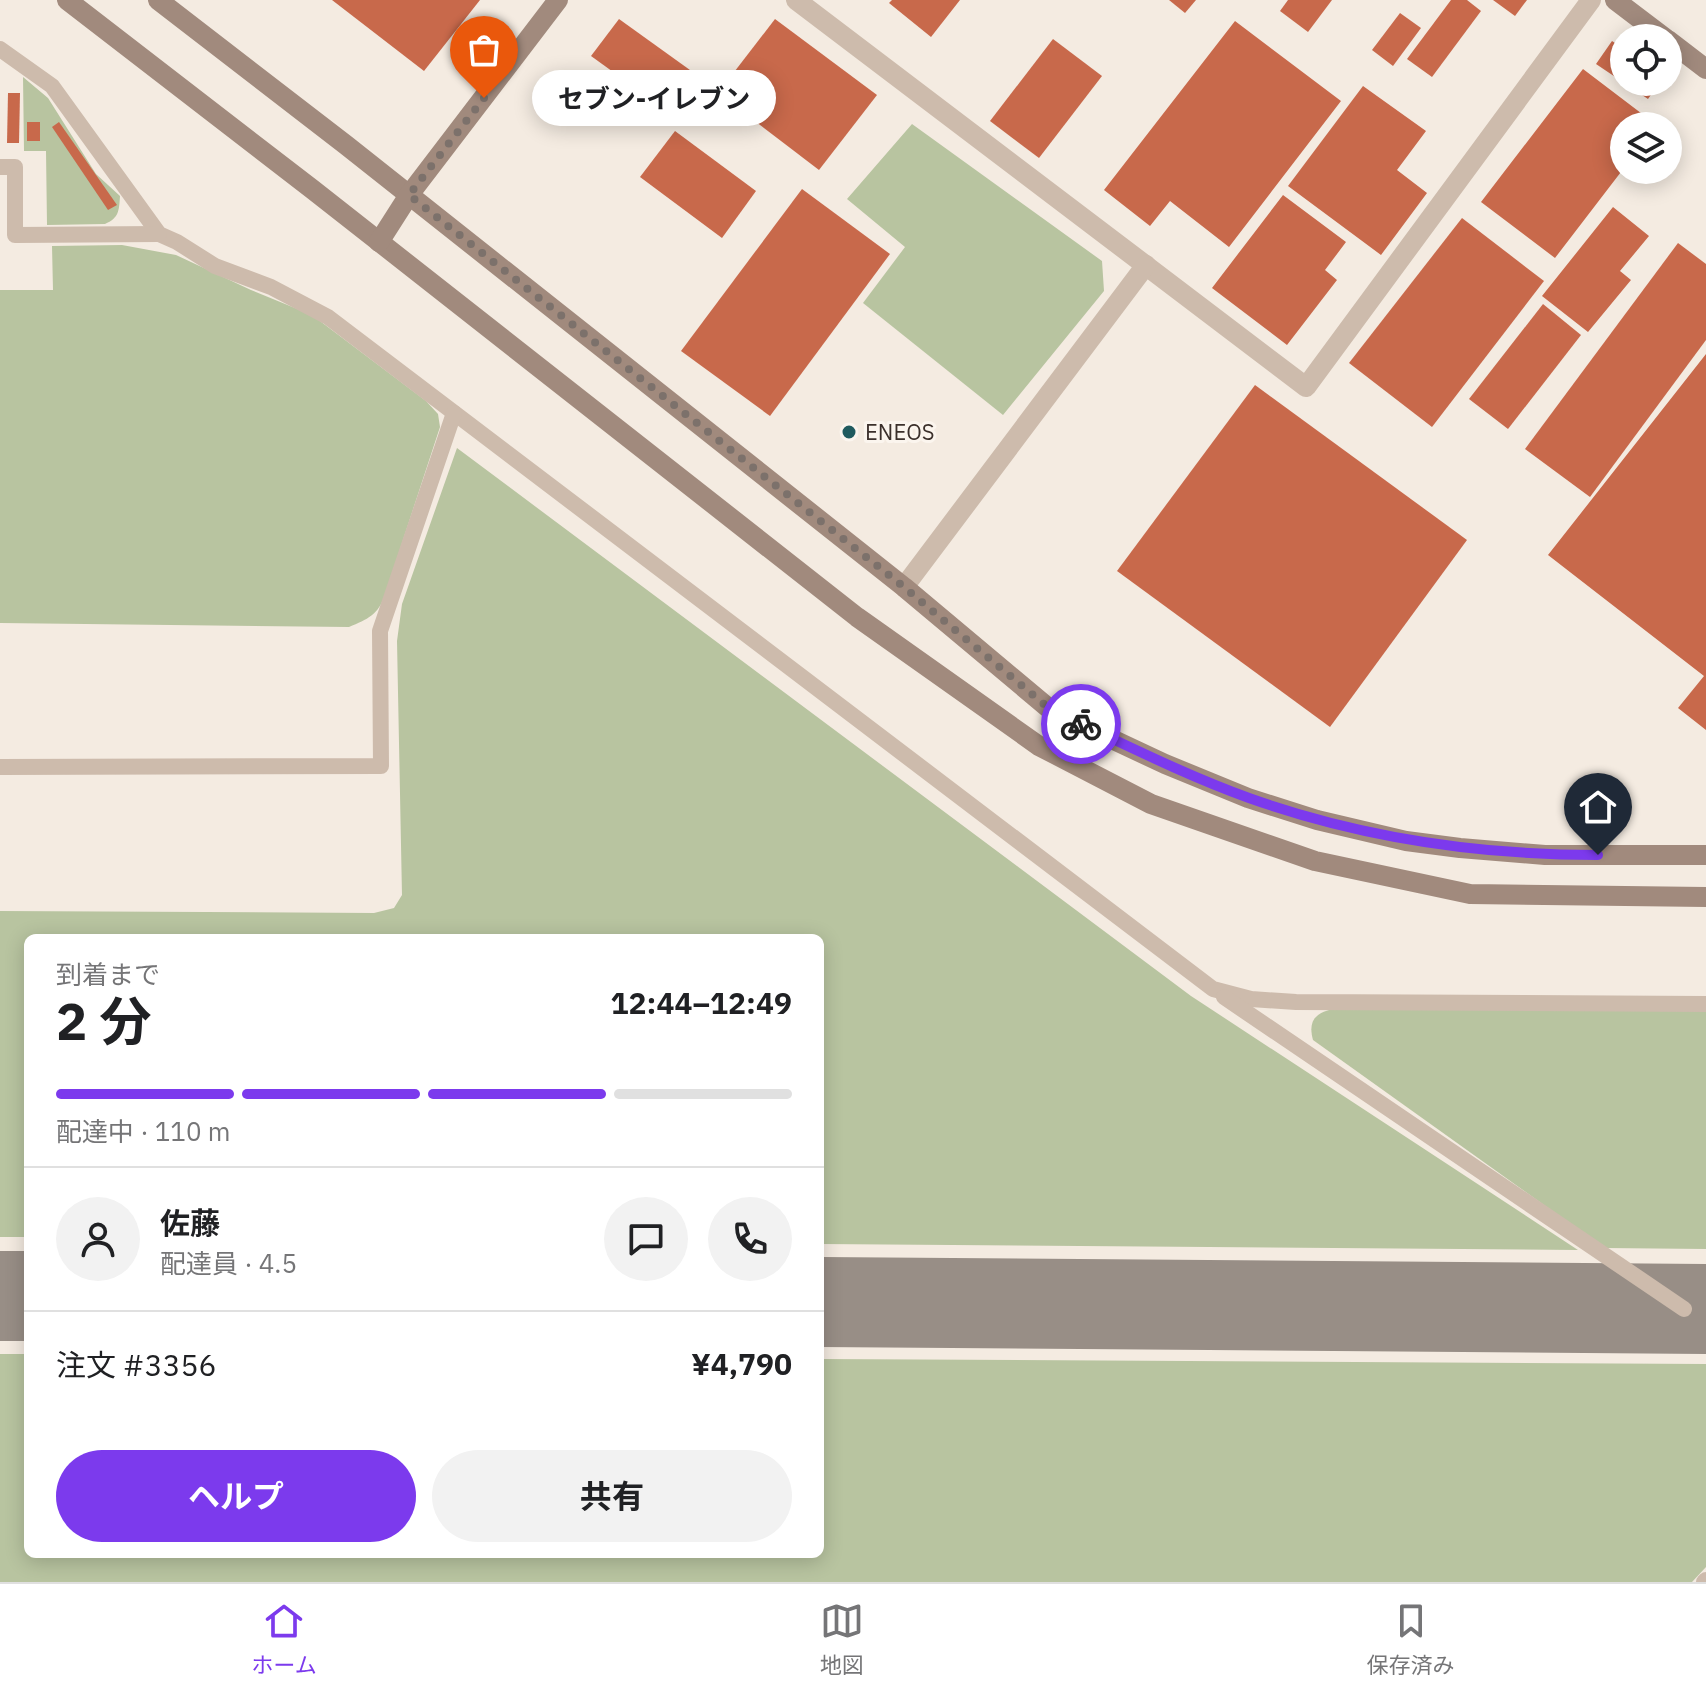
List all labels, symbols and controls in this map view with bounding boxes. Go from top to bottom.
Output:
pin [450,16,518,98]
map controls [1610,24,1682,184]
button: locate [1610,24,1682,96]
icon: bag [462,28,506,72]
callout: セブン-イレブン [532,70,776,126]
text: セブン-イレブン [558,81,750,115]
button: layers [1610,112,1682,184]
place label: ENEOS [865,417,935,446]
marker: ENEOS [840,423,858,441]
courier [1041,684,1121,764]
icon: bike [1059,702,1103,746]
pin [1564,773,1632,855]
icon: home [1576,785,1620,829]
text: 到着まで [56,957,160,991]
text: 12:44–12:49 [611,983,792,1022]
text: 2 分 [56,987,151,1054]
text: 配達中 · 110 m [56,1114,230,1148]
button: person [56,1197,140,1281]
button: chat [604,1197,688,1281]
button: phone [708,1197,792,1281]
text: 佐藤 [160,1203,220,1242]
text: 配達員 · 4.5 [160,1246,297,1280]
text: ¥4,790 [691,1344,792,1383]
text: 注文 #3356 [56,1345,216,1384]
button: ヘルプ [56,1450,416,1542]
button: 共有 [432,1450,792,1542]
tab: ホーム [251,1599,317,1679]
tab: 地図 [820,1599,864,1679]
tab: 保存済み [1367,1599,1455,1679]

